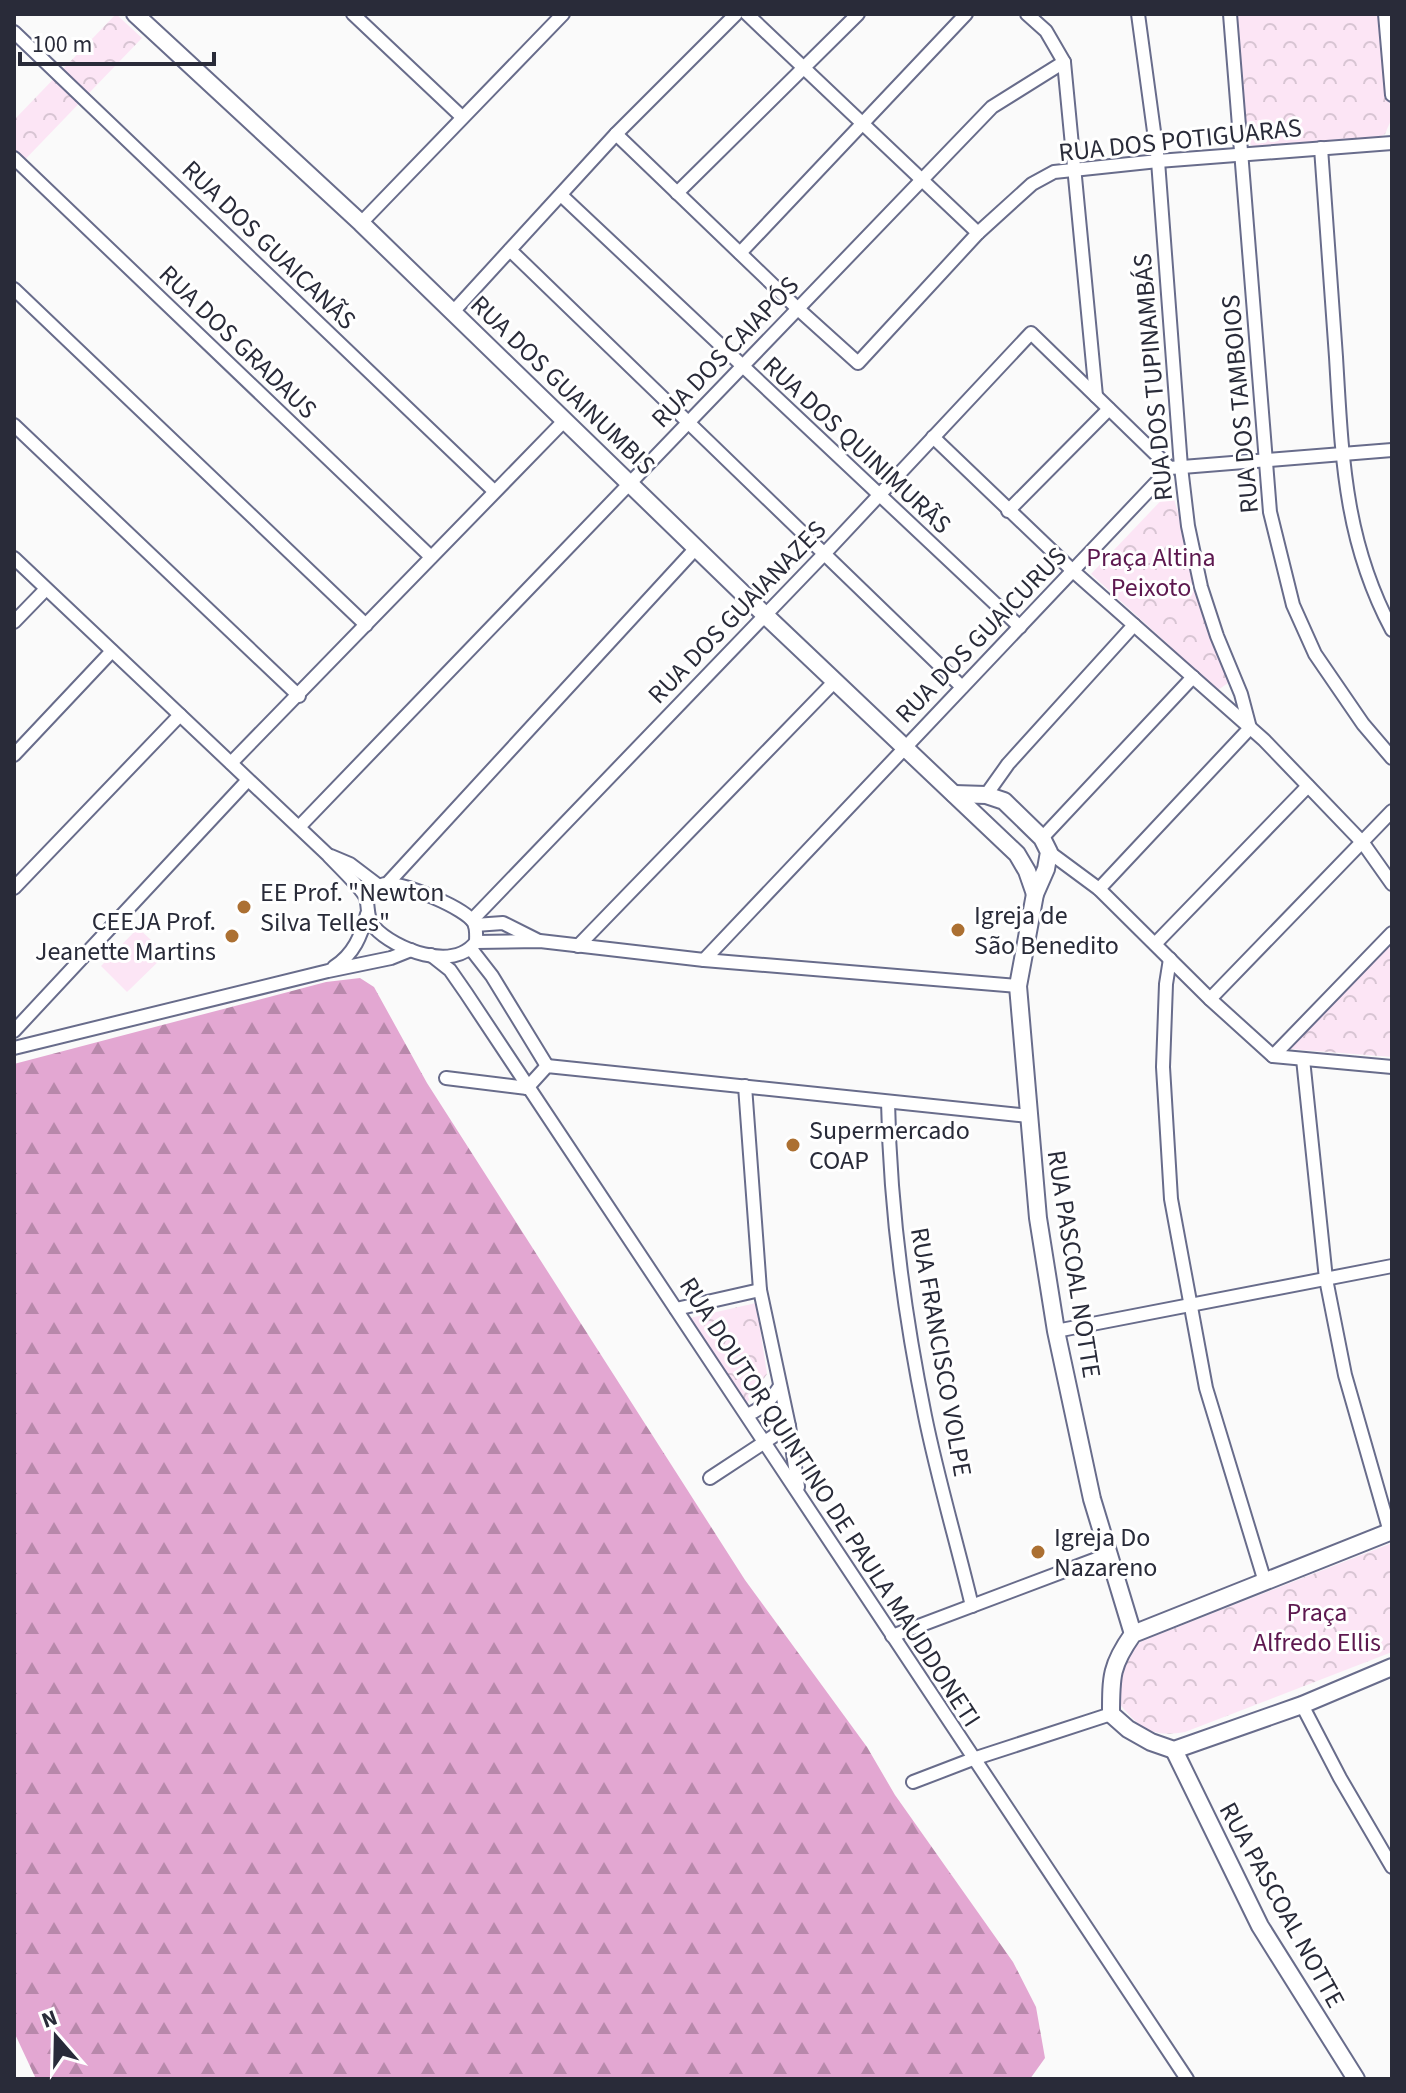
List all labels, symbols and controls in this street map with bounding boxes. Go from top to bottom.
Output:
scale bar [20,16,214,66]
text: 100 m [32,27,92,62]
street label: RUA DOS POTIGUARAS [1057,109,1303,171]
street label: RUA DOS GUAICANÃS [173,152,365,338]
street label: RUA DOS TUPINAMBÁS [1124,252,1182,502]
street label: RUA DOS GRADAUS [151,257,325,427]
street label: RUA DOS CAIAPÓS [643,268,807,436]
street label: RUA DOS GUAINUMBIS [462,287,664,483]
street label: RUA DOS TAMBOIOS [1212,293,1268,515]
street label: RUA DOS QUINIMURÃS [755,348,959,542]
street label: RUA DOS GUAIANAZES [639,512,835,712]
street label: RUA DOS GUAICURUS [887,538,1075,732]
park label: Praça Altina Peixoto [1086,539,1216,606]
place label: EE Prof. "Newton Silva Telles" [260,874,444,941]
place label: Igreja de São Benedito [974,897,1119,964]
marker: EE Prof. "Newton Silva Telles" [235,898,253,916]
place label: CEEJA Prof. Jeanette Martins [35,903,216,970]
marker: Igreja de São Benedito [949,921,967,939]
marker: CEEJA Prof. Jeanette Martins [223,927,241,945]
place label: Supermercado COAP [809,1112,970,1179]
marker: Supermercado COAP [784,1136,802,1154]
street label: RUA PASCOAL NOTTE [1038,1147,1110,1381]
street label: RUA FRANCISCO VOLPE [901,1224,981,1480]
street label: RUA DOUTOR QUINTINO DE PAULA MAUDDONETI [670,1270,990,1734]
place label: Igreja Do Nazareno [1054,1519,1157,1586]
marker: Igreja Do Nazareno [1029,1543,1047,1561]
park label: Praça Alfredo Ellis [1253,1594,1381,1661]
street label: RUA PASCOAL NOTTE [1210,1795,1354,2015]
north arrow [16,1997,96,2077]
text: N [37,2002,62,2037]

